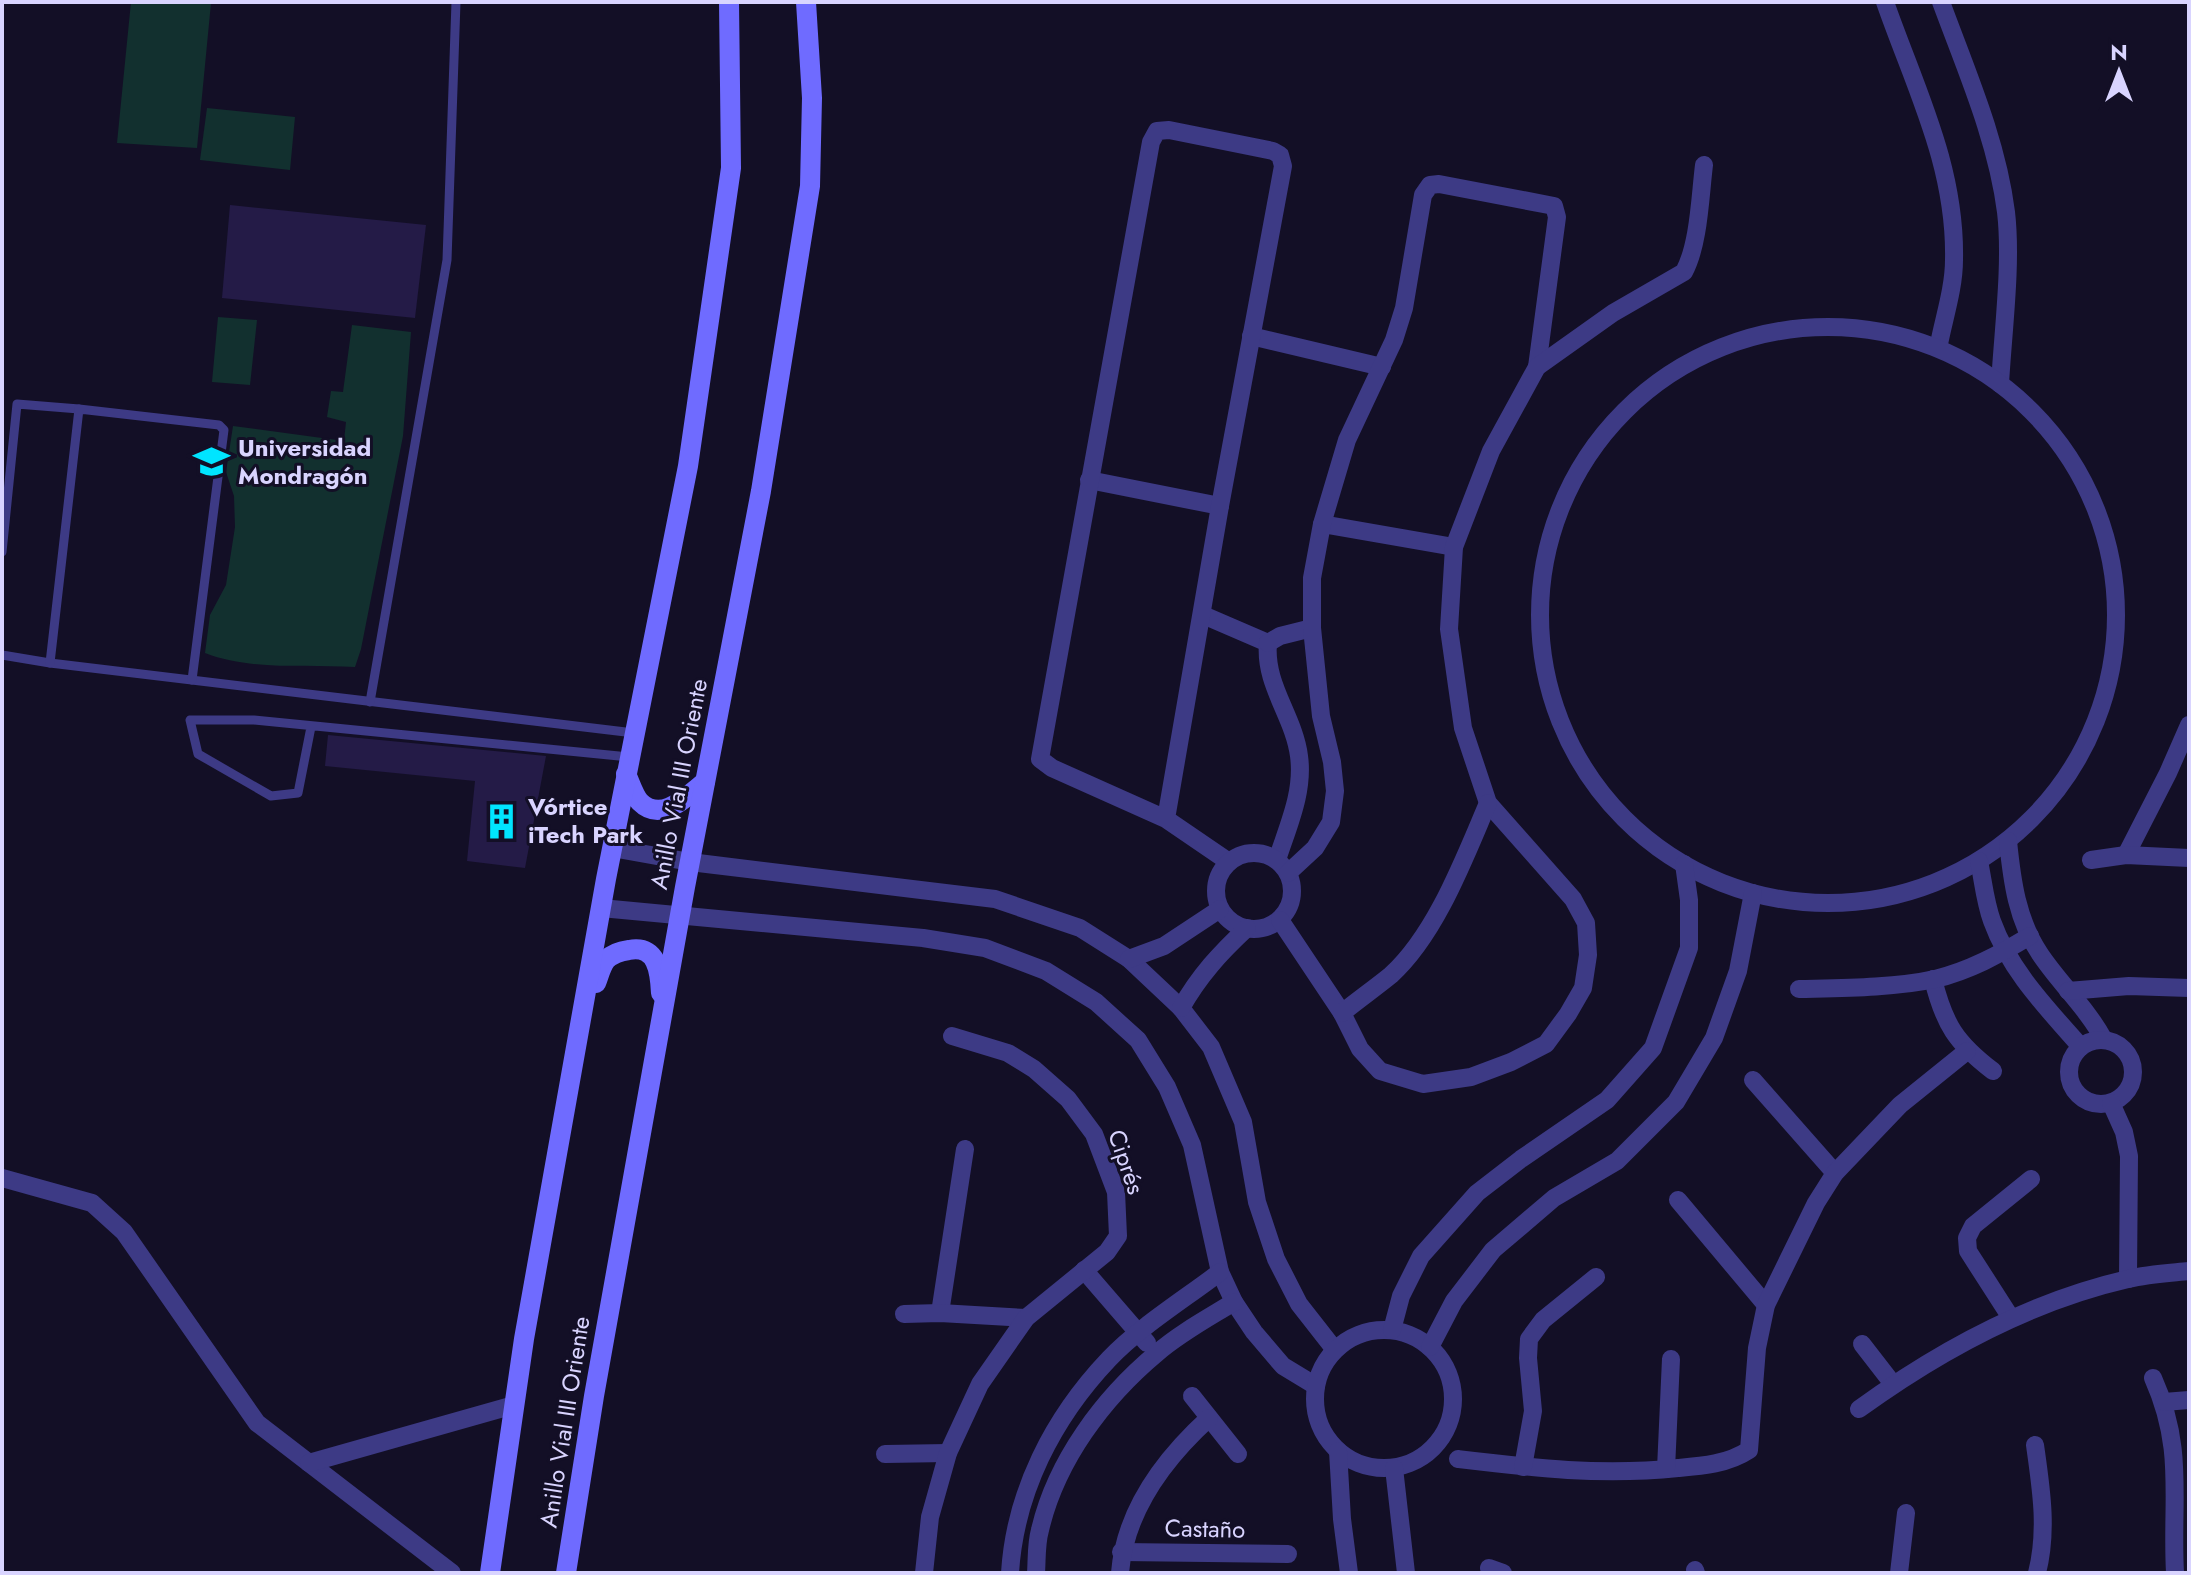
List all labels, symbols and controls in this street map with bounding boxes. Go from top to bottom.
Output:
north arrow [2079,32,2159,112]
text: N [2110,36,2128,68]
place label: Universidad Mondragón [238,430,371,493]
school or university icon: Universidad Mondragón [193,443,231,481]
street label: Anillo Vial III Oriente [641,676,716,892]
place label: Vórtice iTech Park [527,789,643,852]
building icon: Vórtice iTech Park [483,802,521,840]
street label: Ciprés [1099,1125,1154,1199]
street label: Anillo Vial III Oriente [531,1314,599,1530]
street label: Castaño [1164,1510,1246,1547]

